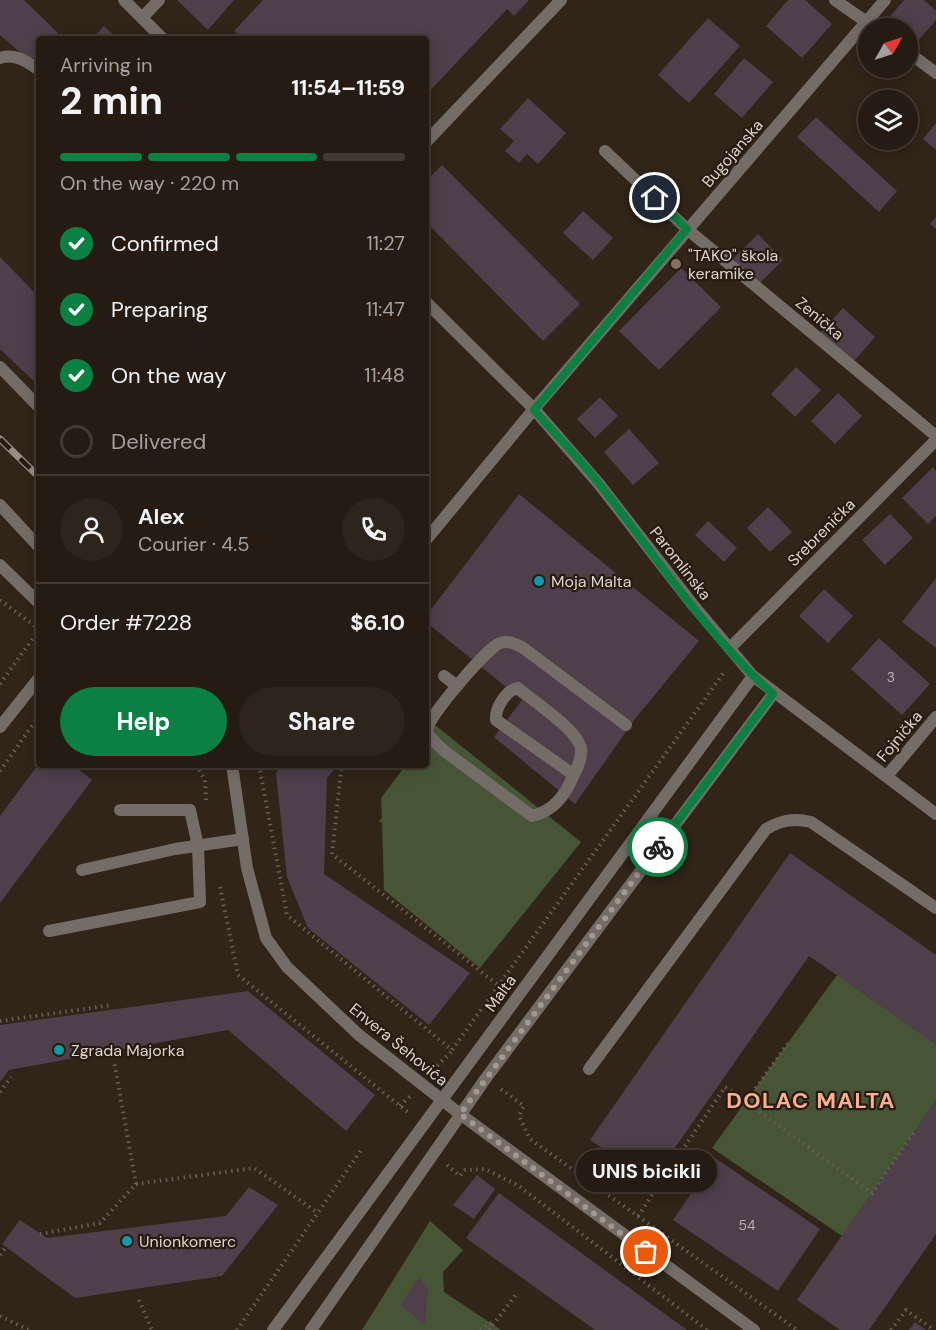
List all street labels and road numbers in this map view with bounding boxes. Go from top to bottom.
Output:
street label: Bugojanska [697,115,768,192]
street label: Zenička [791,292,848,345]
street label: Srebrenička [783,494,860,571]
street label: Paromlinska [645,522,716,605]
street label: Fojnička [872,706,927,766]
street label: Malta [480,971,521,1016]
street label: Envera Šehovića [345,998,452,1091]

